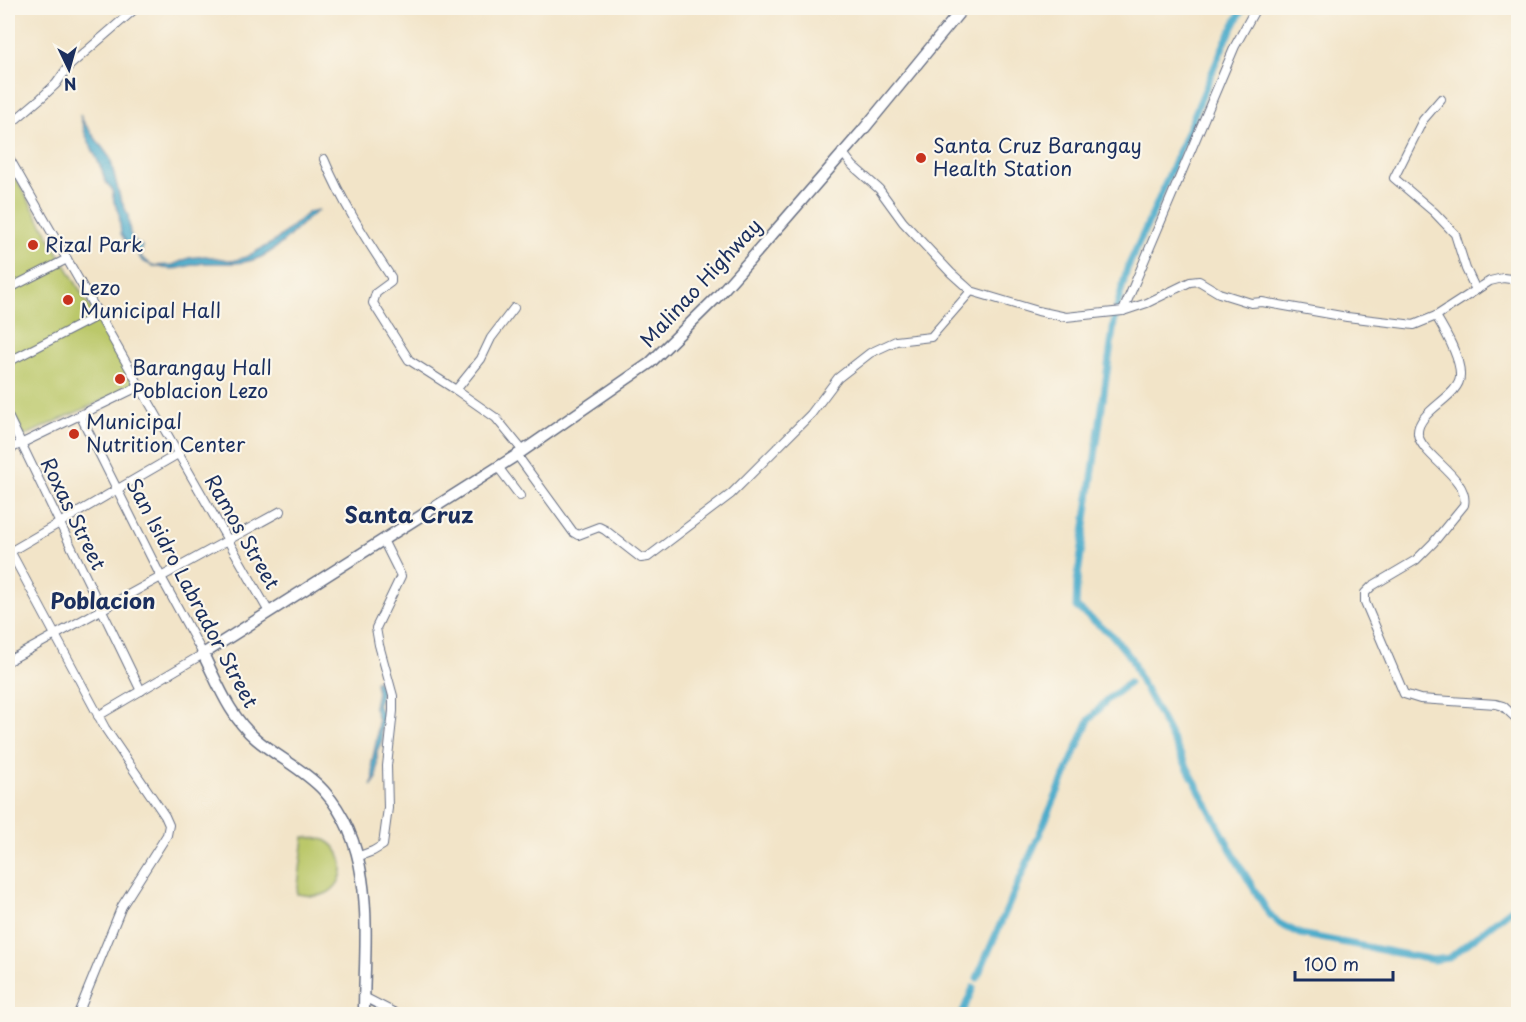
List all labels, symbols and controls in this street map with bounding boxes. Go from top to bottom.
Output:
north arrow [39,39,99,99]
text: N [63,72,78,97]
place label: Santa Cruz Barangay Health Station [933,130,1142,183]
marker: Santa Cruz Barangay Health Station [914,151,928,165]
street label: Malinao Highway [632,211,768,354]
place label: Rizal Park [45,229,143,259]
marker: Rizal Park [26,238,40,252]
place label: Lezo Municipal Hall [80,272,221,325]
marker: Lezo Municipal Hall [61,293,75,307]
place label: Barangay Hall Poblacion Lezo [132,352,272,405]
marker: Barangay Hall Poblacion Lezo [113,372,127,386]
place label: Municipal Nutrition Center [86,406,246,459]
marker: Municipal Nutrition Center [67,427,81,441]
street label: Roxas Street [34,452,114,575]
street label: Ramos Street [198,469,288,594]
street label: San Isidro Labrador Street [119,472,266,713]
district label: Santa Cruz [345,497,474,530]
district label: Poblacion [50,583,156,616]
scale bar [1295,944,1392,982]
text: 100 m [1304,950,1359,977]

